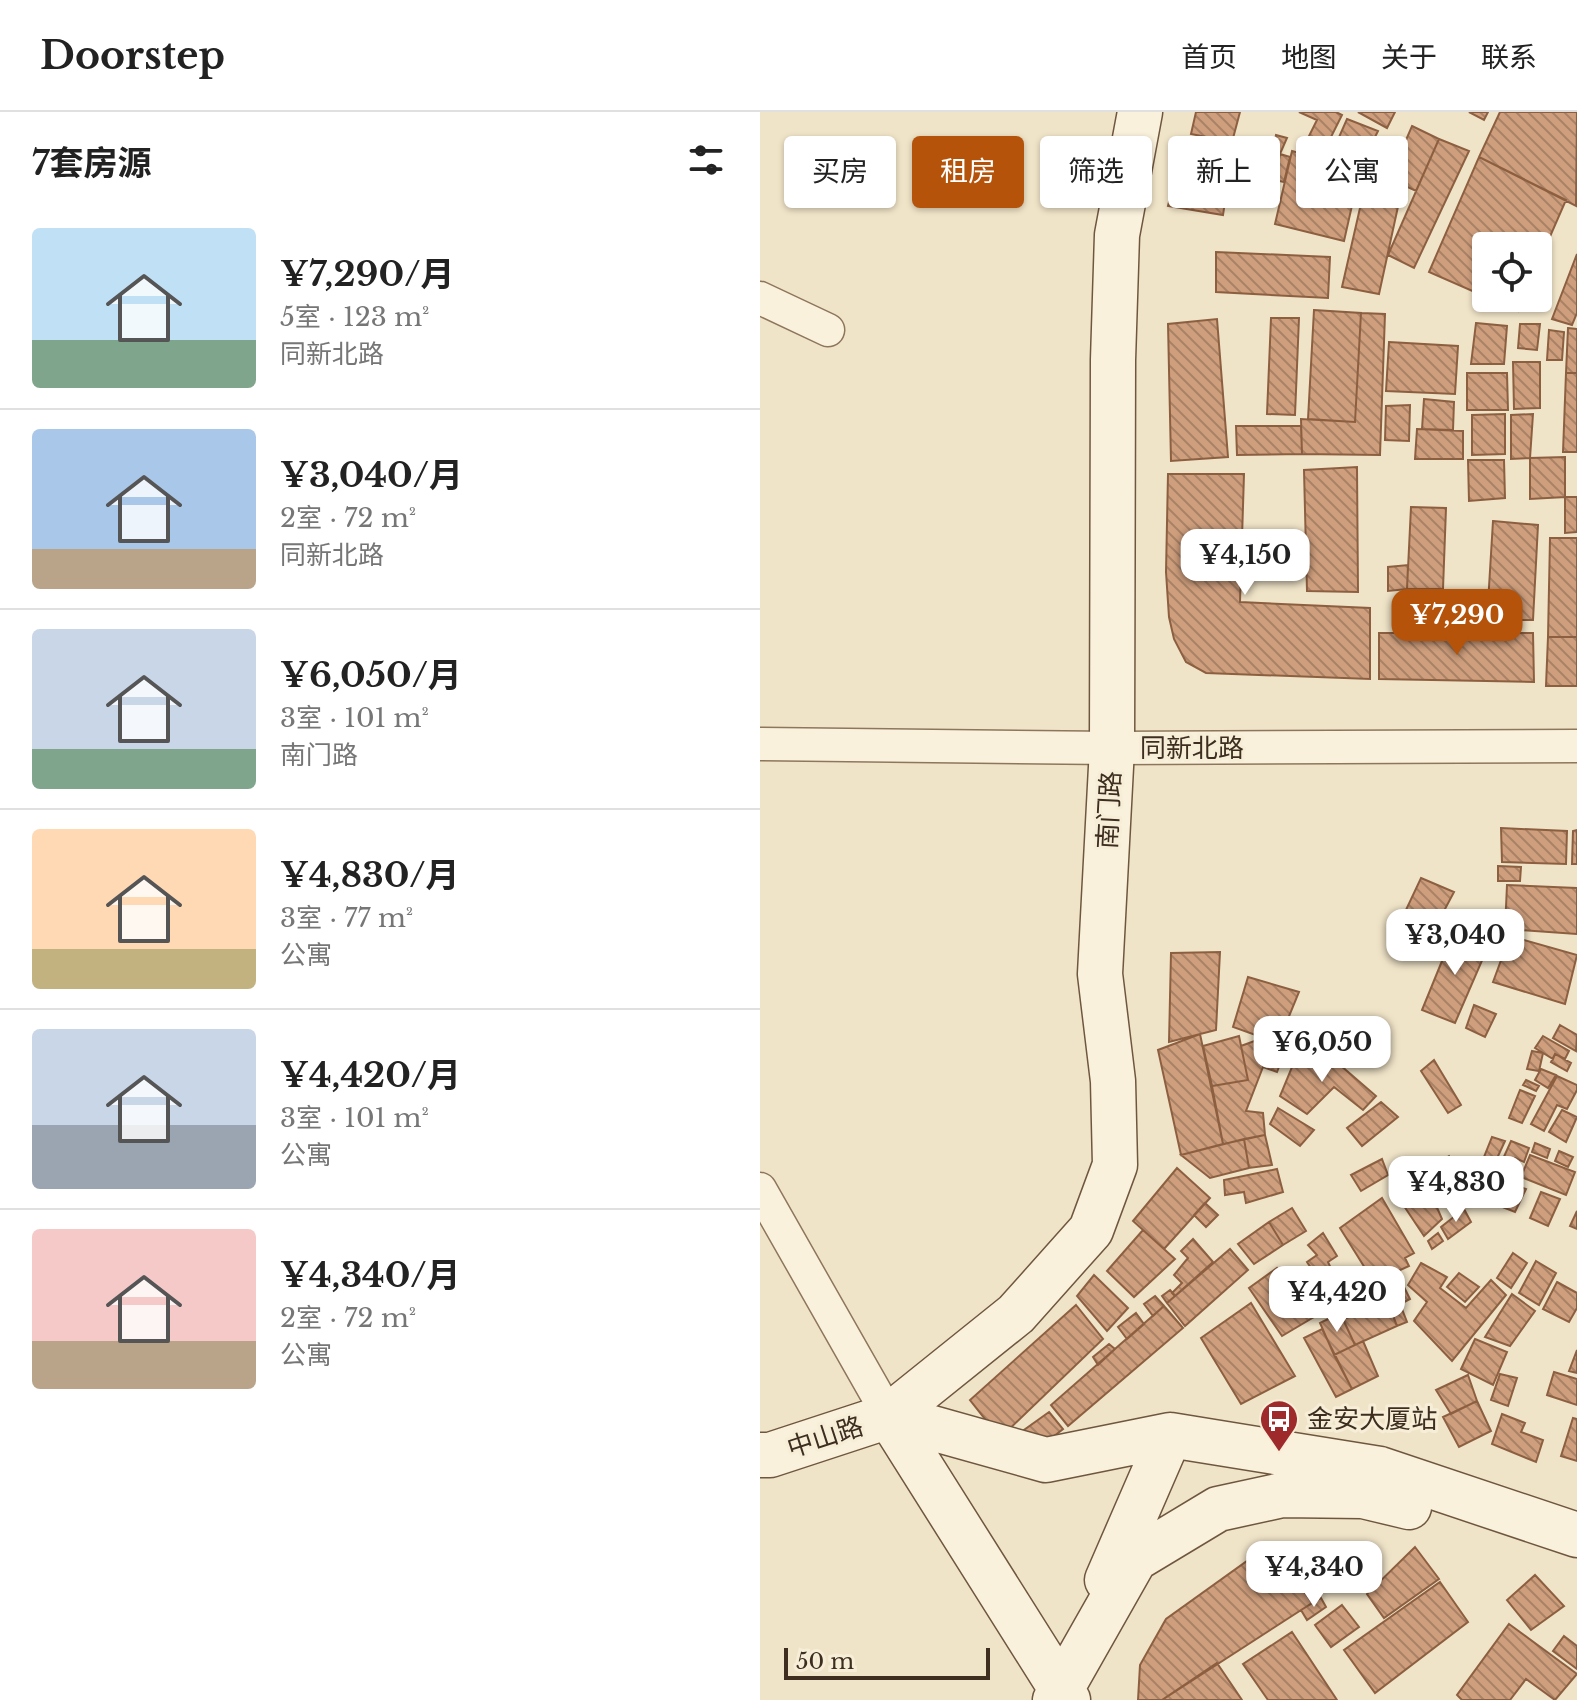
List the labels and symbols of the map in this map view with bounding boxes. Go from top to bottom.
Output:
pin: ¥4,150 [1180,529,1310,597]
pin: ¥7,290 [1392,589,1522,657]
street label: 同新北路 [1140,732,1244,764]
street label: 南门路 [1091,770,1127,850]
pin: ¥3,040 [1390,909,1520,977]
pin: ¥6,050 [1257,1016,1387,1084]
pin: ¥4,830 [1391,1156,1521,1224]
pin: ¥4,420 [1272,1266,1402,1334]
bus stop icon: 金安大厦站 [1258,1398,1300,1453]
place label: 金安大厦站 [1307,1403,1437,1435]
street label: 中山路 [783,1410,867,1464]
pin: ¥4,340 [1249,1541,1379,1609]
scale bar [784,1644,990,1680]

